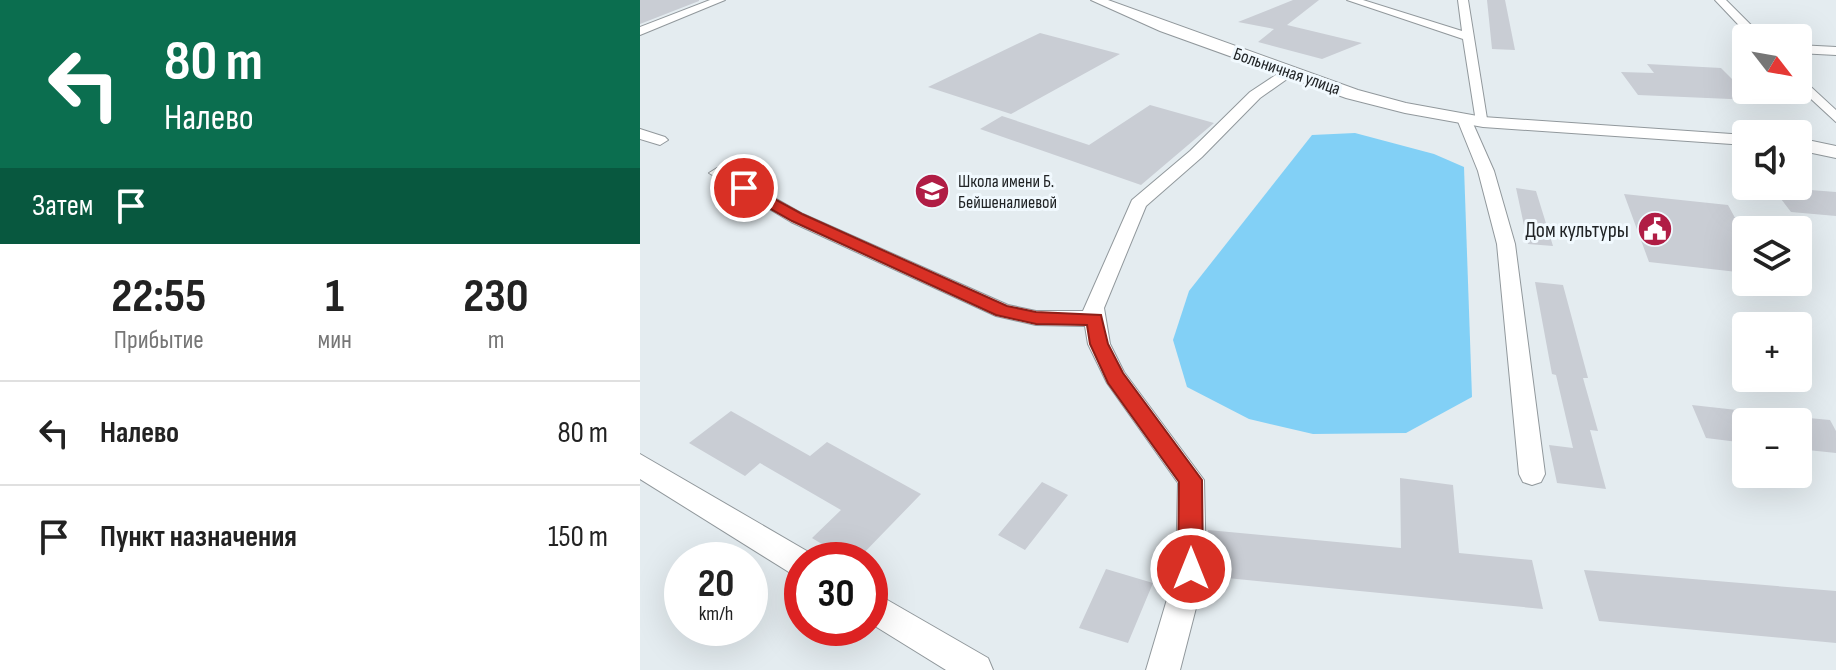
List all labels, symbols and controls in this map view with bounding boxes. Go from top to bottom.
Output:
north arrow [1732,24,1812,104]
map controls [1732,24,1812,488]
text: 80 m [164,29,263,96]
icon: left [32,32,136,136]
street label: Больничная улица [1231,43,1343,100]
text: Налево [164,97,254,140]
button: sound [1732,120,1812,200]
pin [710,154,778,222]
icon: arrive [722,166,766,210]
place label: Школа имени Б. Бейшеналиевой [958,171,1057,213]
school or university icon: Школа имени Б. Бейшеналиевой [913,172,951,210]
icon: arrive [109,184,153,228]
text: Затем [32,188,93,224]
public building icon: Дом культуры [1636,210,1674,248]
button: layers [1732,216,1812,296]
place label: Дом культуры [1525,217,1629,244]
text: 22:55 [111,268,206,325]
text: 1 [325,268,344,325]
text: 230 [463,268,529,325]
button: + [1732,312,1812,392]
text: Прибытие [114,325,204,356]
text: мин [318,325,352,356]
text: m [488,325,504,356]
button: − [1732,408,1812,488]
icon: left [32,411,76,455]
text: Налево [100,415,179,451]
text: 80 m [557,415,608,451]
icon: arrive [32,515,76,559]
text: Пункт назначения [100,519,297,555]
text: 150 m [548,519,608,555]
position arrow [1149,527,1233,611]
speed limit sign: 30 [784,542,888,646]
text: 20 [698,560,734,608]
text: km/h [699,602,733,626]

